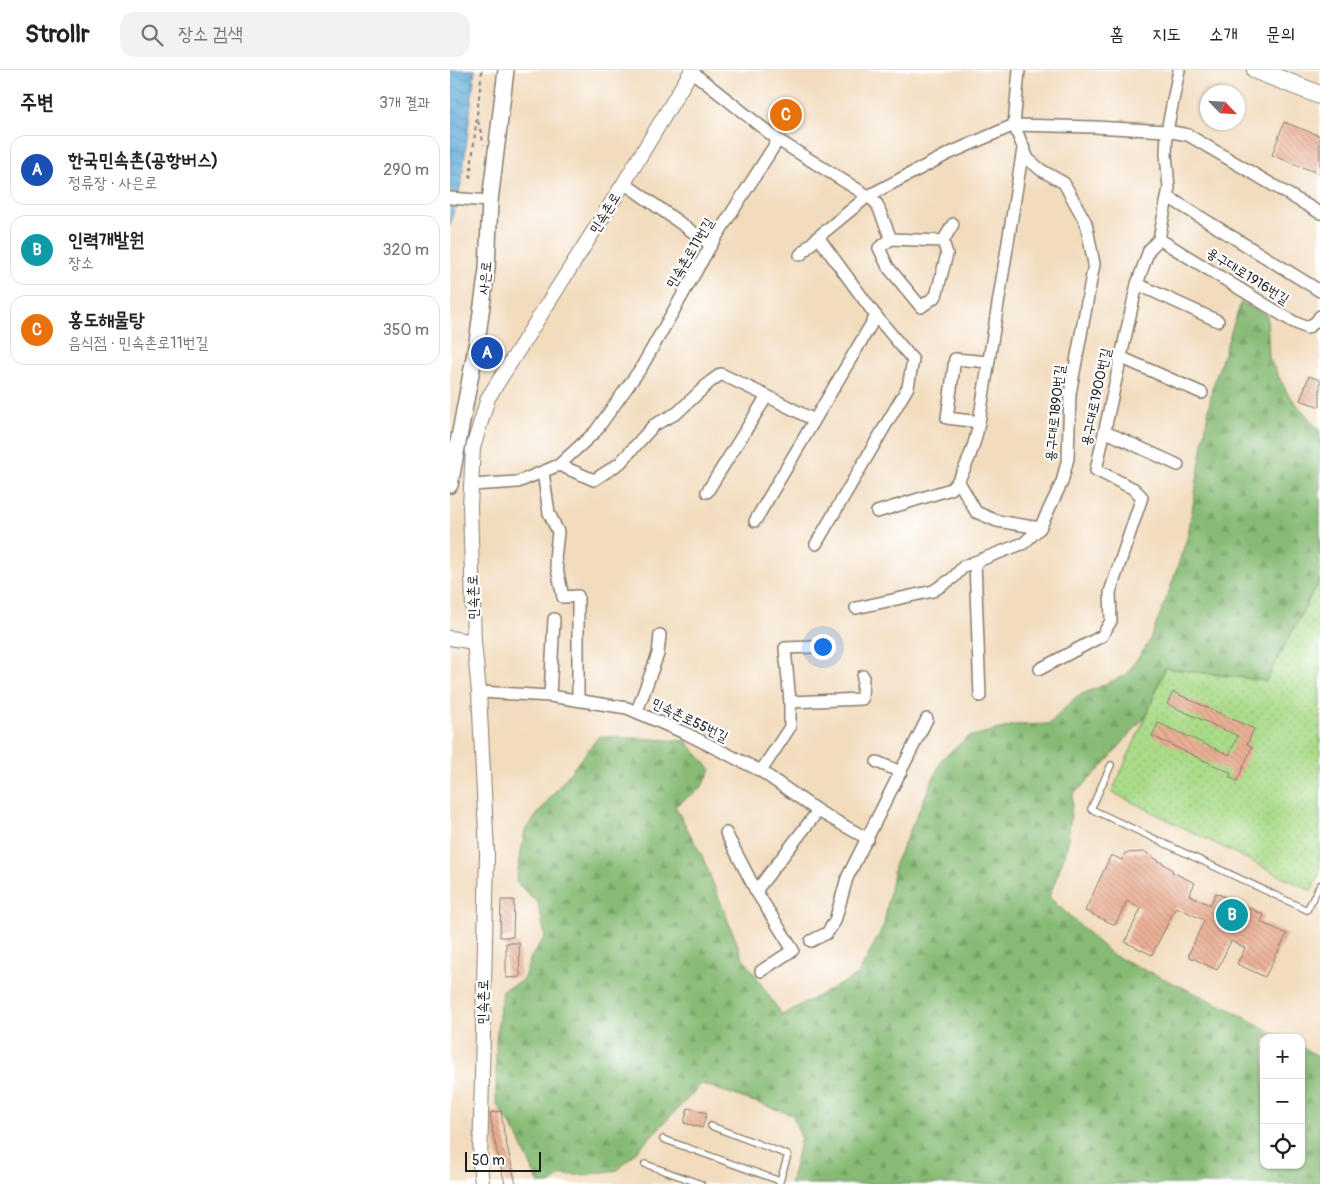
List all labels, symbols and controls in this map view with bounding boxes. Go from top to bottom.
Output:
search box [120,12,470,57]
text: Strollr [25,20,90,49]
icon: search [138,21,166,49]
text: 장소 검색 [178,22,243,46]
text: 홈 [1110,23,1124,46]
text: 지도 [1152,23,1181,46]
text: 소개 [1209,23,1238,46]
text: 문의 [1266,23,1295,46]
north arrow [1200,85,1245,130]
text: 주변 [20,89,54,116]
text: 3개 결과 [379,93,430,113]
pin: C [770,96,802,134]
text: 한국민속촌(공항버스) [68,148,218,172]
text: A [32,160,42,180]
text: 290 m [383,160,429,180]
text: 정류장 · 사은로 [68,173,157,193]
street label: 민속촌로 [586,189,624,237]
street label: 민속촌로11번길 [662,214,718,291]
text: 인력개발원 [68,228,144,252]
text: B [32,240,42,260]
text: 320 m [383,240,429,260]
street label: 용구대로1916번길 [1204,244,1293,308]
text: 장소 [68,253,94,273]
street label: 사은로 [475,260,495,296]
text: 홍도해물탕 [68,308,144,332]
text: C [32,320,42,340]
text: 350 m [383,320,429,340]
text: 음식점 · 민속촌로11번길 [68,333,209,353]
pin: A [471,334,503,372]
street label: 용구대로1900번길 [1077,346,1115,447]
street label: 용구대로1890번길 [1041,363,1069,462]
street label: 민속촌로 [464,574,482,620]
your location [810,634,836,660]
street label: 민속촌로55번길 [649,694,732,746]
pin: B [1216,896,1248,934]
street label: 민속촌로 [474,979,492,1025]
map controls [1260,1034,1305,1169]
button: + [1260,1034,1305,1079]
button: − [1260,1079,1305,1124]
button: locate [1260,1124,1305,1169]
scale bar [465,1149,541,1172]
text: 50 m [472,1152,505,1169]

